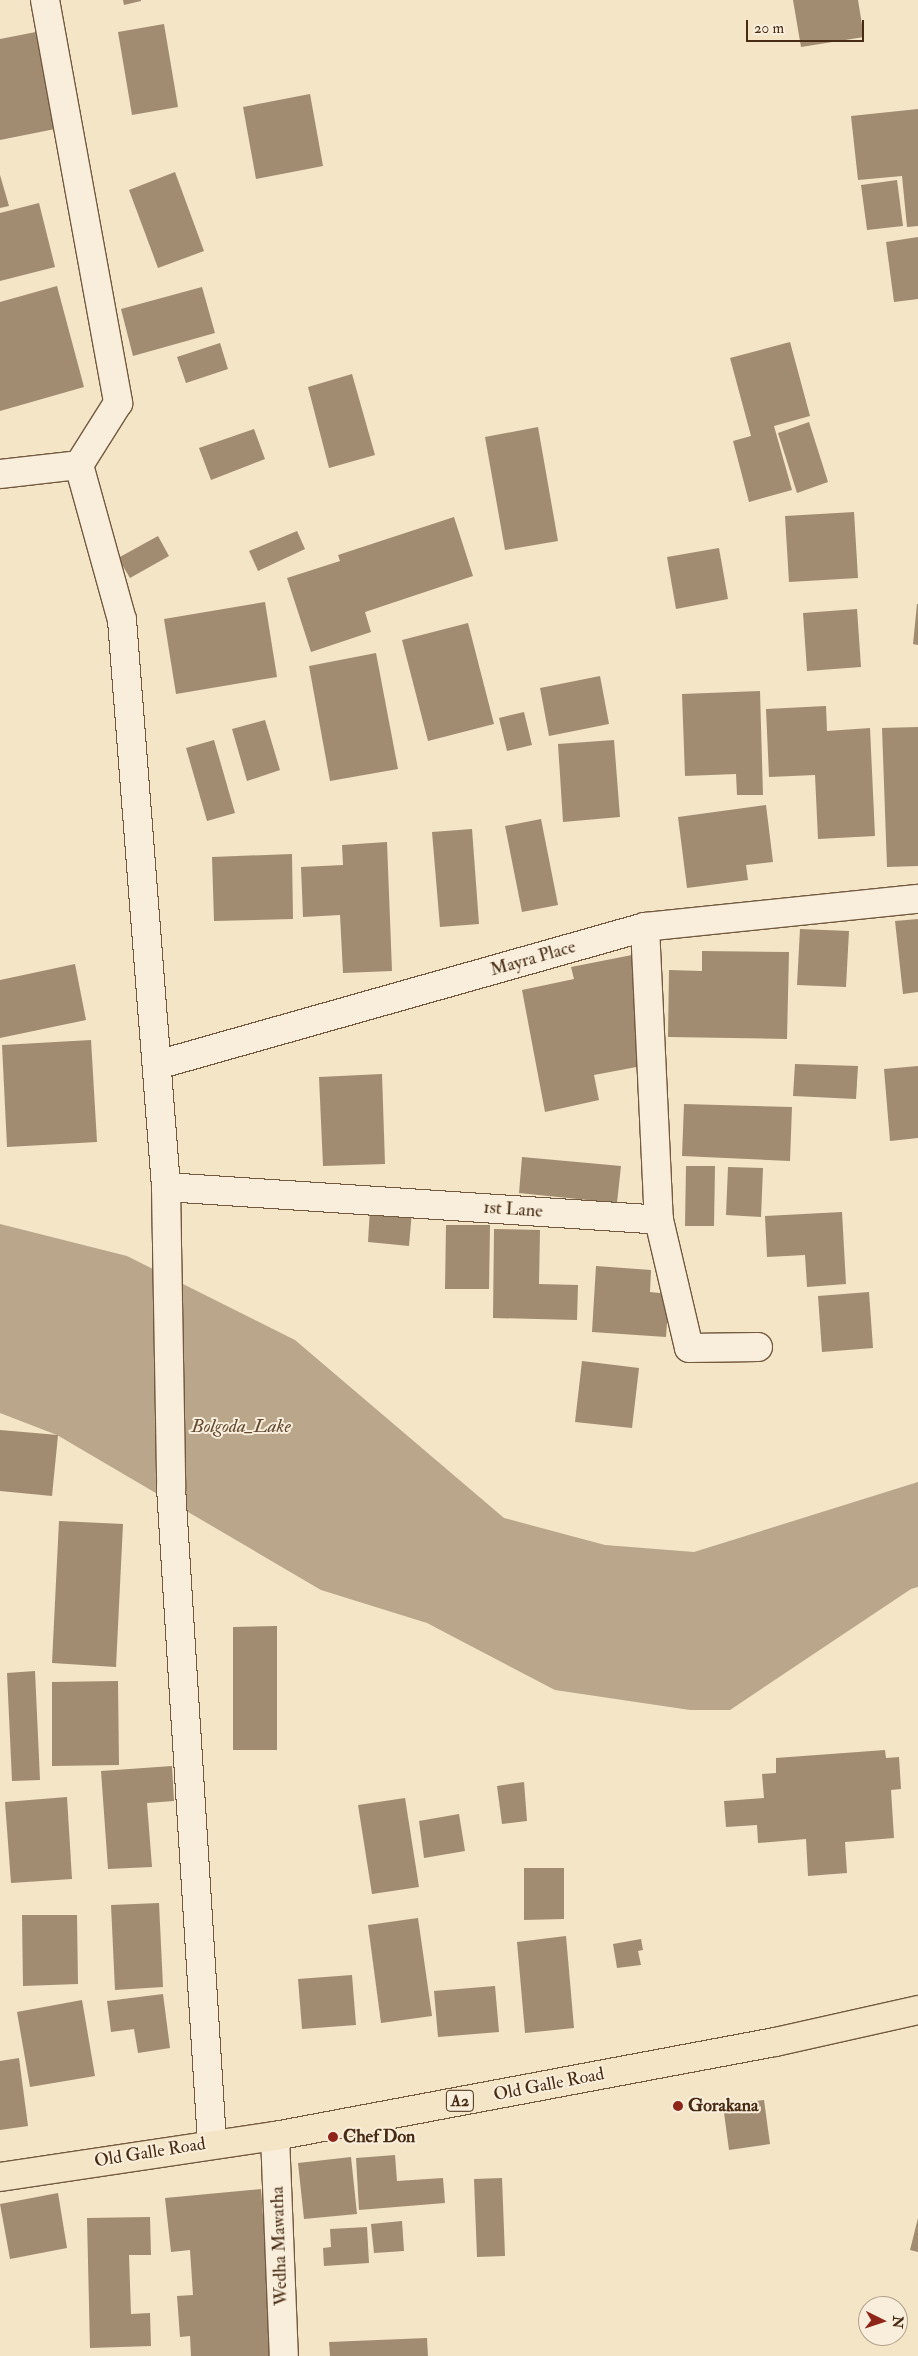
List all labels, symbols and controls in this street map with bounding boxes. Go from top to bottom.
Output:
scale bar [748,10,866,42]
text: 20 m [754,19,784,38]
street label: Mayra Place [488,937,578,981]
street label: 1st Lane [483,1197,543,1223]
water label: Bolgoda_Lake [191,1416,291,1438]
street label: Old Galle Road [492,2064,606,2106]
road number: A2 [445,2088,475,2114]
place label: Gorakana [688,2095,758,2117]
marker: Gorakana [672,2100,684,2112]
place label: Chef Don [343,2126,415,2148]
marker: Chef Don [327,2131,339,2143]
street label: Old Galle Road [93,2134,207,2172]
street label: Wedha Mawatha [267,2186,293,2306]
north arrow [858,2296,908,2346]
text: N [889,2315,906,2329]

